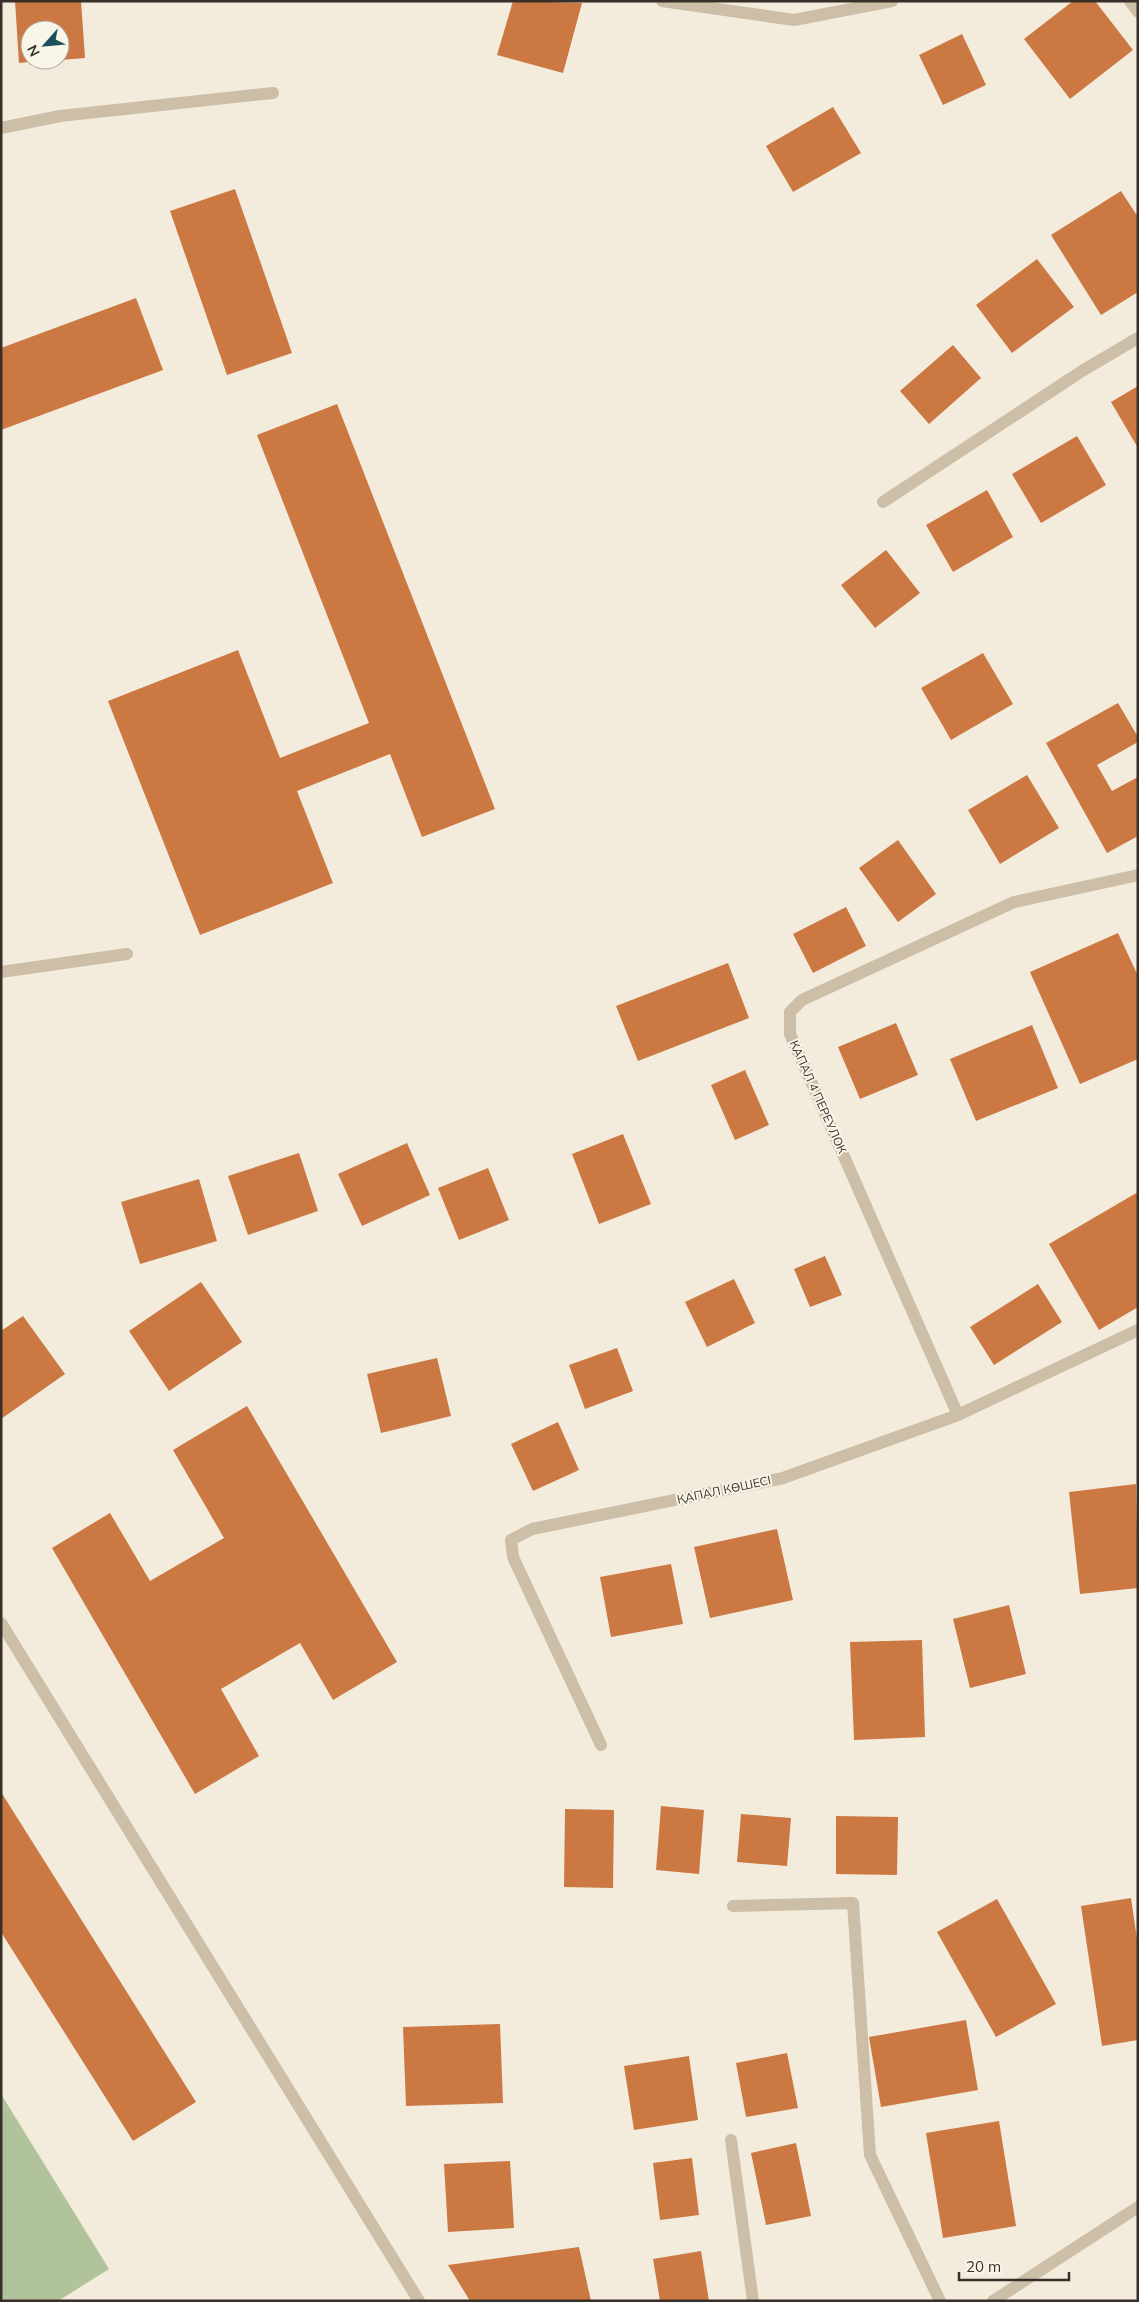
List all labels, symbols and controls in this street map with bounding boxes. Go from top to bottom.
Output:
north arrow [20,20,70,70]
text: N [23,42,44,60]
street label: КАПАЛ 4 ПЕРЕУЛОК [787,1038,850,1156]
street label: ҚАПАЛ КӨШЕСІ [676,1472,772,1507]
scale bar [959,2250,1069,2282]
text: 20 m [966,2257,1001,2276]

